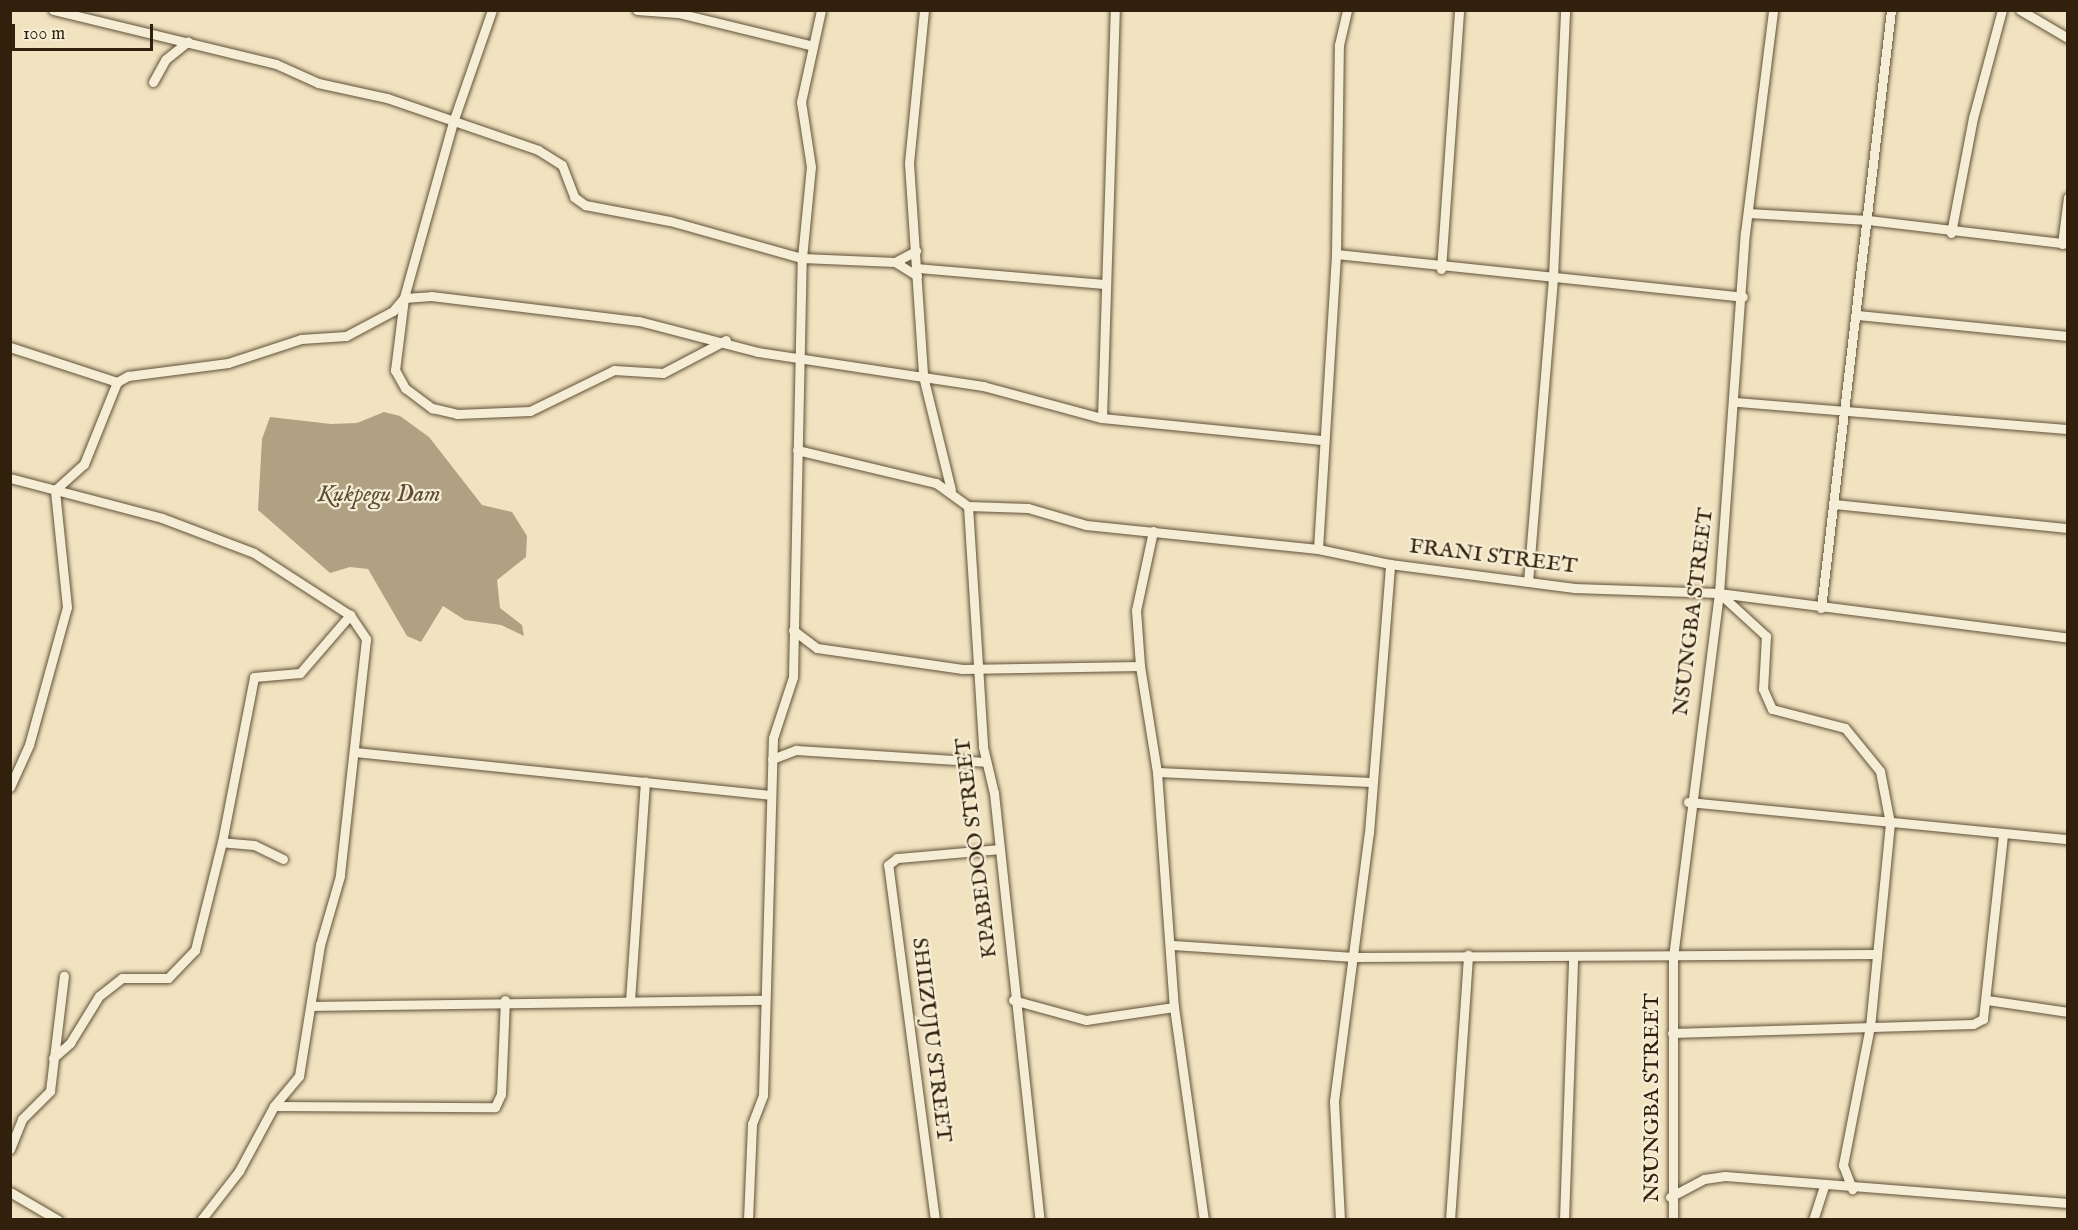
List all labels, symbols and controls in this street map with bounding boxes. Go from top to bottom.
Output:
scale bar [15,12,156,50]
text: 100 m [23,23,65,46]
water label: Kukpegu Dam [318,481,440,509]
street label: NSUNGBA STREET [1668,506,1720,718]
street label: FRANI STREET [1407,534,1579,580]
street label: KPABEDOO STREET [950,736,1004,960]
street label: SHIIZUJU STREET [905,936,957,1144]
street label: NSUNGBA STREET [1640,993,1666,1203]

